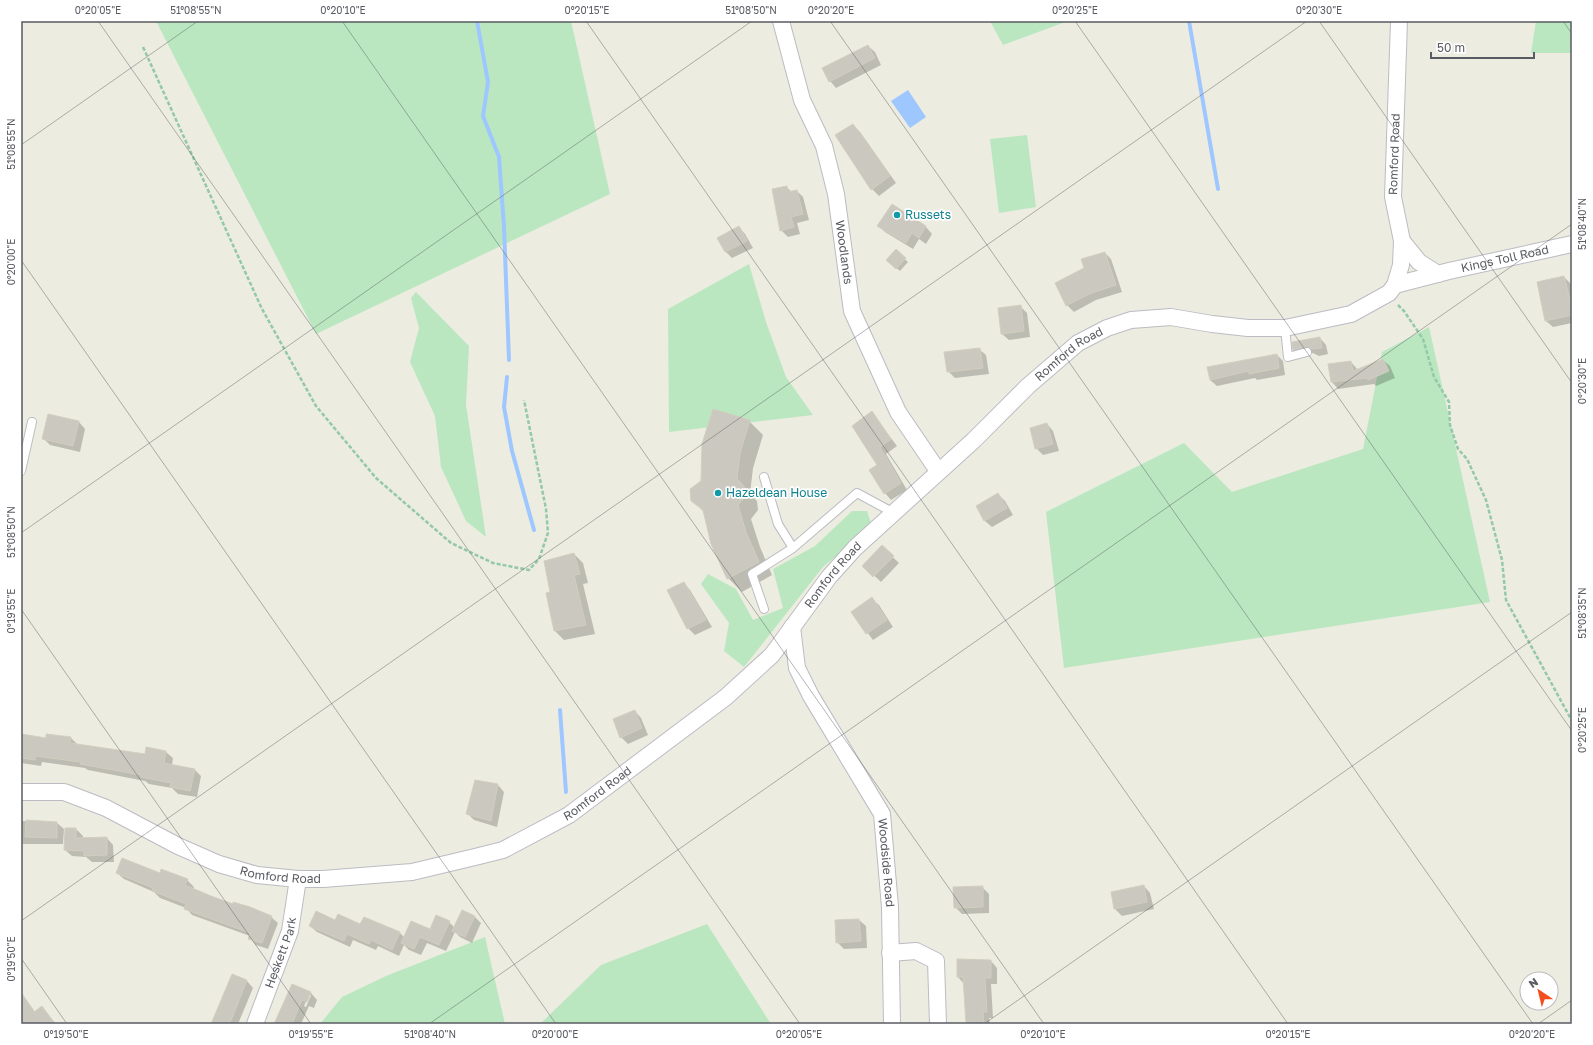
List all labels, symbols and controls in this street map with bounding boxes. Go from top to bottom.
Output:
text: 0°20'05"E [75,4,121,16]
text: 51°08'55"N [170,4,222,16]
text: 0°20'10"E [320,4,366,16]
text: 0°20'15"E [565,4,609,16]
text: 51°08'50"N [725,4,777,16]
text: 0°20'20"E [808,4,854,16]
text: 0°20'25"E [1052,4,1098,16]
text: 0°20'30"E [1296,4,1342,16]
scale bar [1431,34,1534,60]
text: 50 m [1437,40,1465,55]
street label: Romford Road [1385,113,1403,195]
text: 51°08'55"N [5,118,17,170]
text: 51°08'40"N [1576,198,1588,250]
place label: Russets [905,207,951,222]
marker: Russets [892,210,902,220]
street label: Woodlands [833,219,856,285]
text: 0°20'00"E [5,239,17,285]
street label: Kings Toll Road [1460,241,1550,275]
street label: Romford Road [1031,323,1105,384]
text: 0°20'30"E [1576,358,1588,404]
place label: Hazeldean House [726,485,827,500]
marker: Hazeldean House [713,488,723,498]
text: 51°08'50"N [5,506,17,558]
street label: Romford Road [801,538,864,611]
text: 51°08'35"N [1576,587,1588,639]
text: 0°19'55"E [5,589,17,633]
text: 0°20'25"E [1576,707,1588,753]
street label: Romford Road [561,763,634,824]
street label: Woodside Road [875,817,898,908]
street label: Romford Road [238,862,321,886]
street label: Heskett Park [261,916,299,990]
text: 0°19'50"E [5,936,17,982]
north arrow [1519,971,1559,1011]
text: N [1526,975,1540,990]
text: 0°19'50"E [43,1028,89,1040]
text: 0°19'55"E [289,1028,333,1040]
text: 51°08'40"N [404,1028,456,1040]
text: 0°20'00"E [532,1028,578,1040]
text: 0°20'05"E [776,1028,822,1040]
text: 0°20'10"E [1020,1028,1066,1040]
text: 0°20'15"E [1266,1028,1310,1040]
text: 0°20'20"E [1509,1028,1555,1040]

